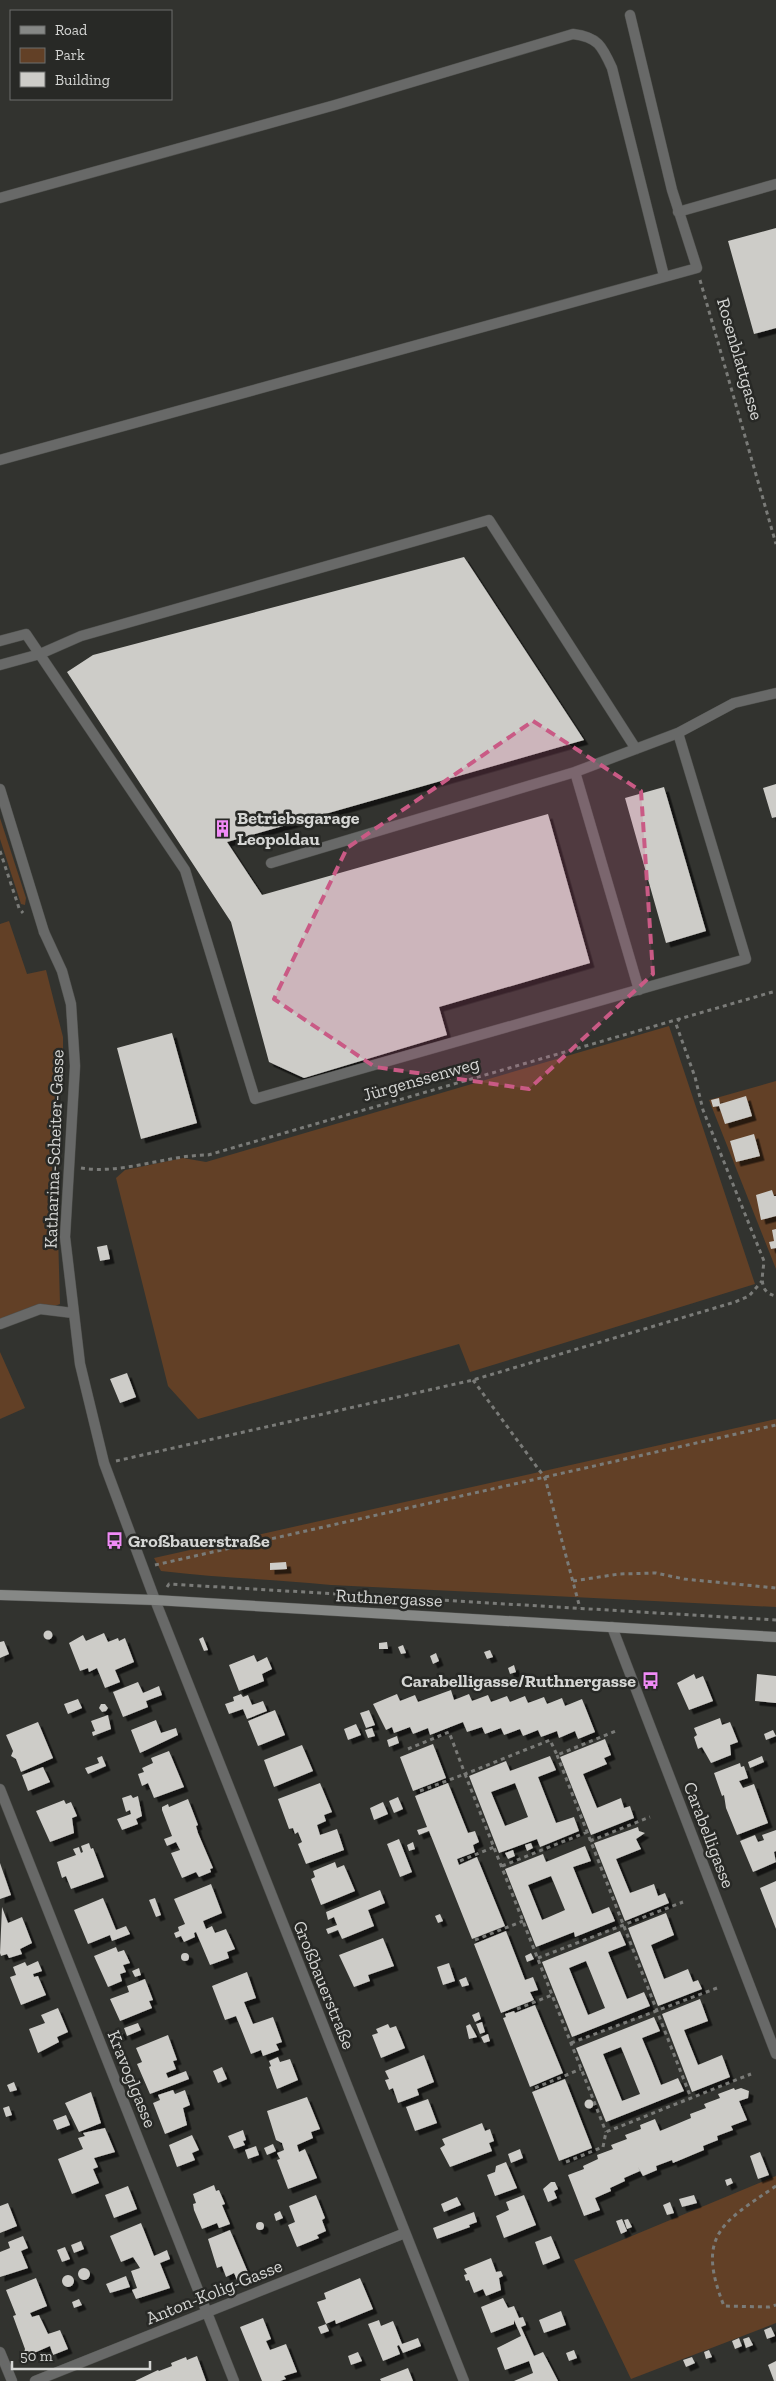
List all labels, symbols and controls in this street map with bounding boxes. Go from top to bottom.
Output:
legend [10,10,172,100]
text: Road [55,21,88,39]
text: Park [55,46,85,64]
text: Building [55,71,110,89]
street label: Rosenblattgasse [712,295,768,423]
place label: Betriebsgarage Leopoldau [237,807,360,850]
building icon: Betriebsgarage Leopoldau [213,818,233,838]
street label: Katharina-Scheiter-Gasse [40,1049,68,1249]
street label: Jürgenssenweg [360,1052,482,1106]
place label: Großbauerstraße [128,1530,270,1552]
bus stop icon: Großbauerstraße [104,1531,124,1551]
street label: Ruthnergasse [335,1584,443,1612]
place label: Carabelligasse/Ruthnergasse [401,1670,636,1692]
bus stop icon: Carabelligasse/Ruthnergasse [640,1671,660,1691]
street label: Carabelligasse [679,1779,739,1891]
street label: Großbauerstraße [288,1918,360,2052]
street label: Kravoglgasse [103,2027,161,2131]
street label: Anton-Kolig-Gasse [143,2255,285,2329]
scale bar [12,2338,150,2370]
text: 50 m [20,2347,53,2365]

